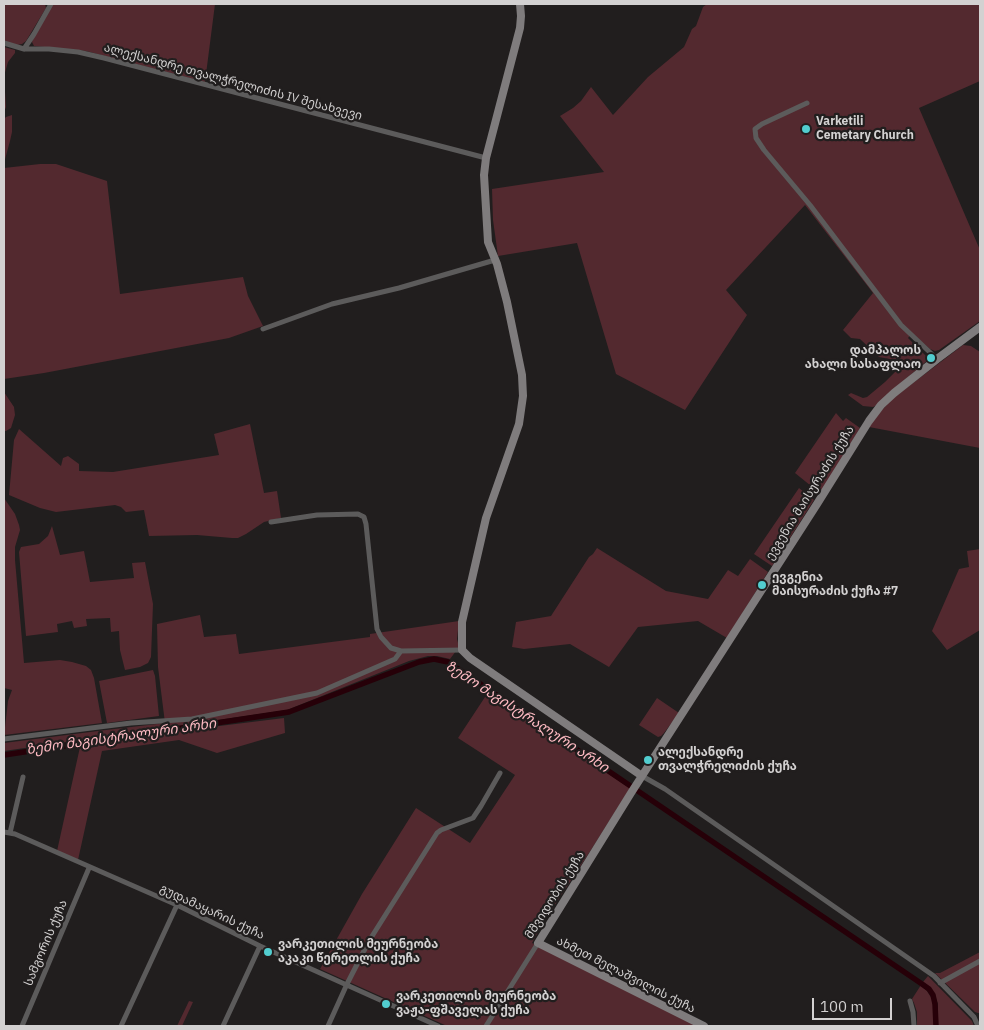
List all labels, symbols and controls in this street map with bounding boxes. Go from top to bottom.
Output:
street label: ალექსანდრე თვალჭრელიძის IV შესახვევი [102,41,364,123]
place label: Varketili Cemetary Church [816,115,914,143]
marker: Varketili Cemetary Church [800,123,812,135]
place label: დამპალოს ახალი სასაფლაო [805,344,921,372]
marker: დამპალოს ახალი სასაფლაო [925,352,937,364]
street label: ევგენია მაისურაძის ქუჩა [763,423,857,563]
place label: ევგენია მაისურაძის ქუჩა #7 [772,571,898,599]
marker: ევგენია მაისურაძის ქუჩა #7 [756,579,768,591]
water label: ზემო მაგისტრალური არხი [442,658,612,776]
water label: ზემო მაგისტრალური არხი [25,715,217,759]
place label: ალექსანდრე თვალჭრელიძის ქუჩა [658,746,797,774]
marker: ალექსანდრე თვალჭრელიძის ქუჩა [642,754,654,766]
street label: მშვიდობის ქუჩა [522,849,588,941]
street label: გუდამაყარის ქუჩა [157,881,267,943]
street label: სამგორის ქუჩა [21,898,71,988]
street label: ახმეთ მელაშვილის ქუჩა [554,934,698,1016]
place label: ვარკეთილის მეურნეობა აკაკი წერეთლის ქუჩა [278,938,438,966]
marker: ვარკეთილის მეურნეობა აკაკი წერეთლის ქუჩა [262,946,274,958]
scale bar [814,988,894,1020]
place label: ვარკეთილის მეურნეობა ვაჟა-ფშაველას ქუჩა [396,990,556,1018]
text: 100 m [820,997,864,1016]
marker: ვარკეთილის მეურნეობა ვაჟა-ფშაველას ქუჩა [380,998,392,1010]

